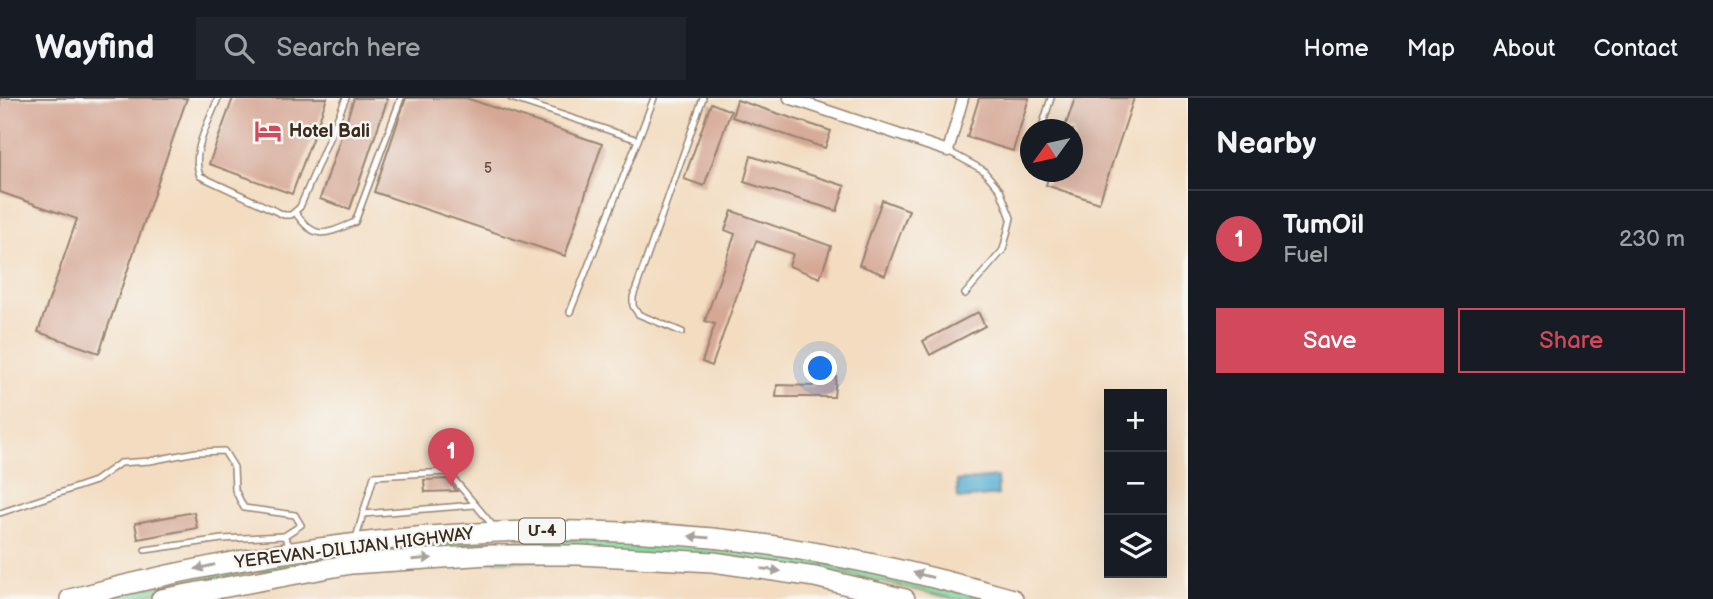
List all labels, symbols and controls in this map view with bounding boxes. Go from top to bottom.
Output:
search box [196,17,686,80]
text: Wayfind [35,28,154,68]
icon: search [220,29,258,67]
text: Search here [276,33,421,64]
text: Home [1304,34,1369,63]
text: Map [1407,34,1455,63]
text: About [1493,34,1555,63]
text: Contact [1593,34,1678,63]
hotel icon: Hotel Bali [253,116,283,146]
north arrow [1020,119,1083,182]
place label: Hotel Bali [289,121,370,142]
text: Nearby [1216,126,1316,162]
house number: 5 [484,160,492,177]
text: TumOil [1283,210,1364,241]
text: 1 [1234,225,1244,253]
text: 230 m [1619,225,1685,253]
text: Fuel [1283,241,1328,269]
button: Save [1216,308,1444,373]
button: Share [1458,308,1685,373]
your location [803,351,837,385]
map controls [1104,389,1167,578]
button: + [1104,389,1167,452]
pin: 1 [428,428,474,486]
button: − [1104,452,1167,515]
button: layers [1104,515,1167,578]
road number: Մ-4 [519,518,565,544]
street label: YEREVAN-DILIJAN HIGHWAY [232,523,475,573]
one-way arrow [688,531,710,542]
one-way arrow [411,554,433,565]
one-way arrow [194,562,216,573]
one-way arrow [760,565,782,576]
one-way arrow [912,569,934,580]

